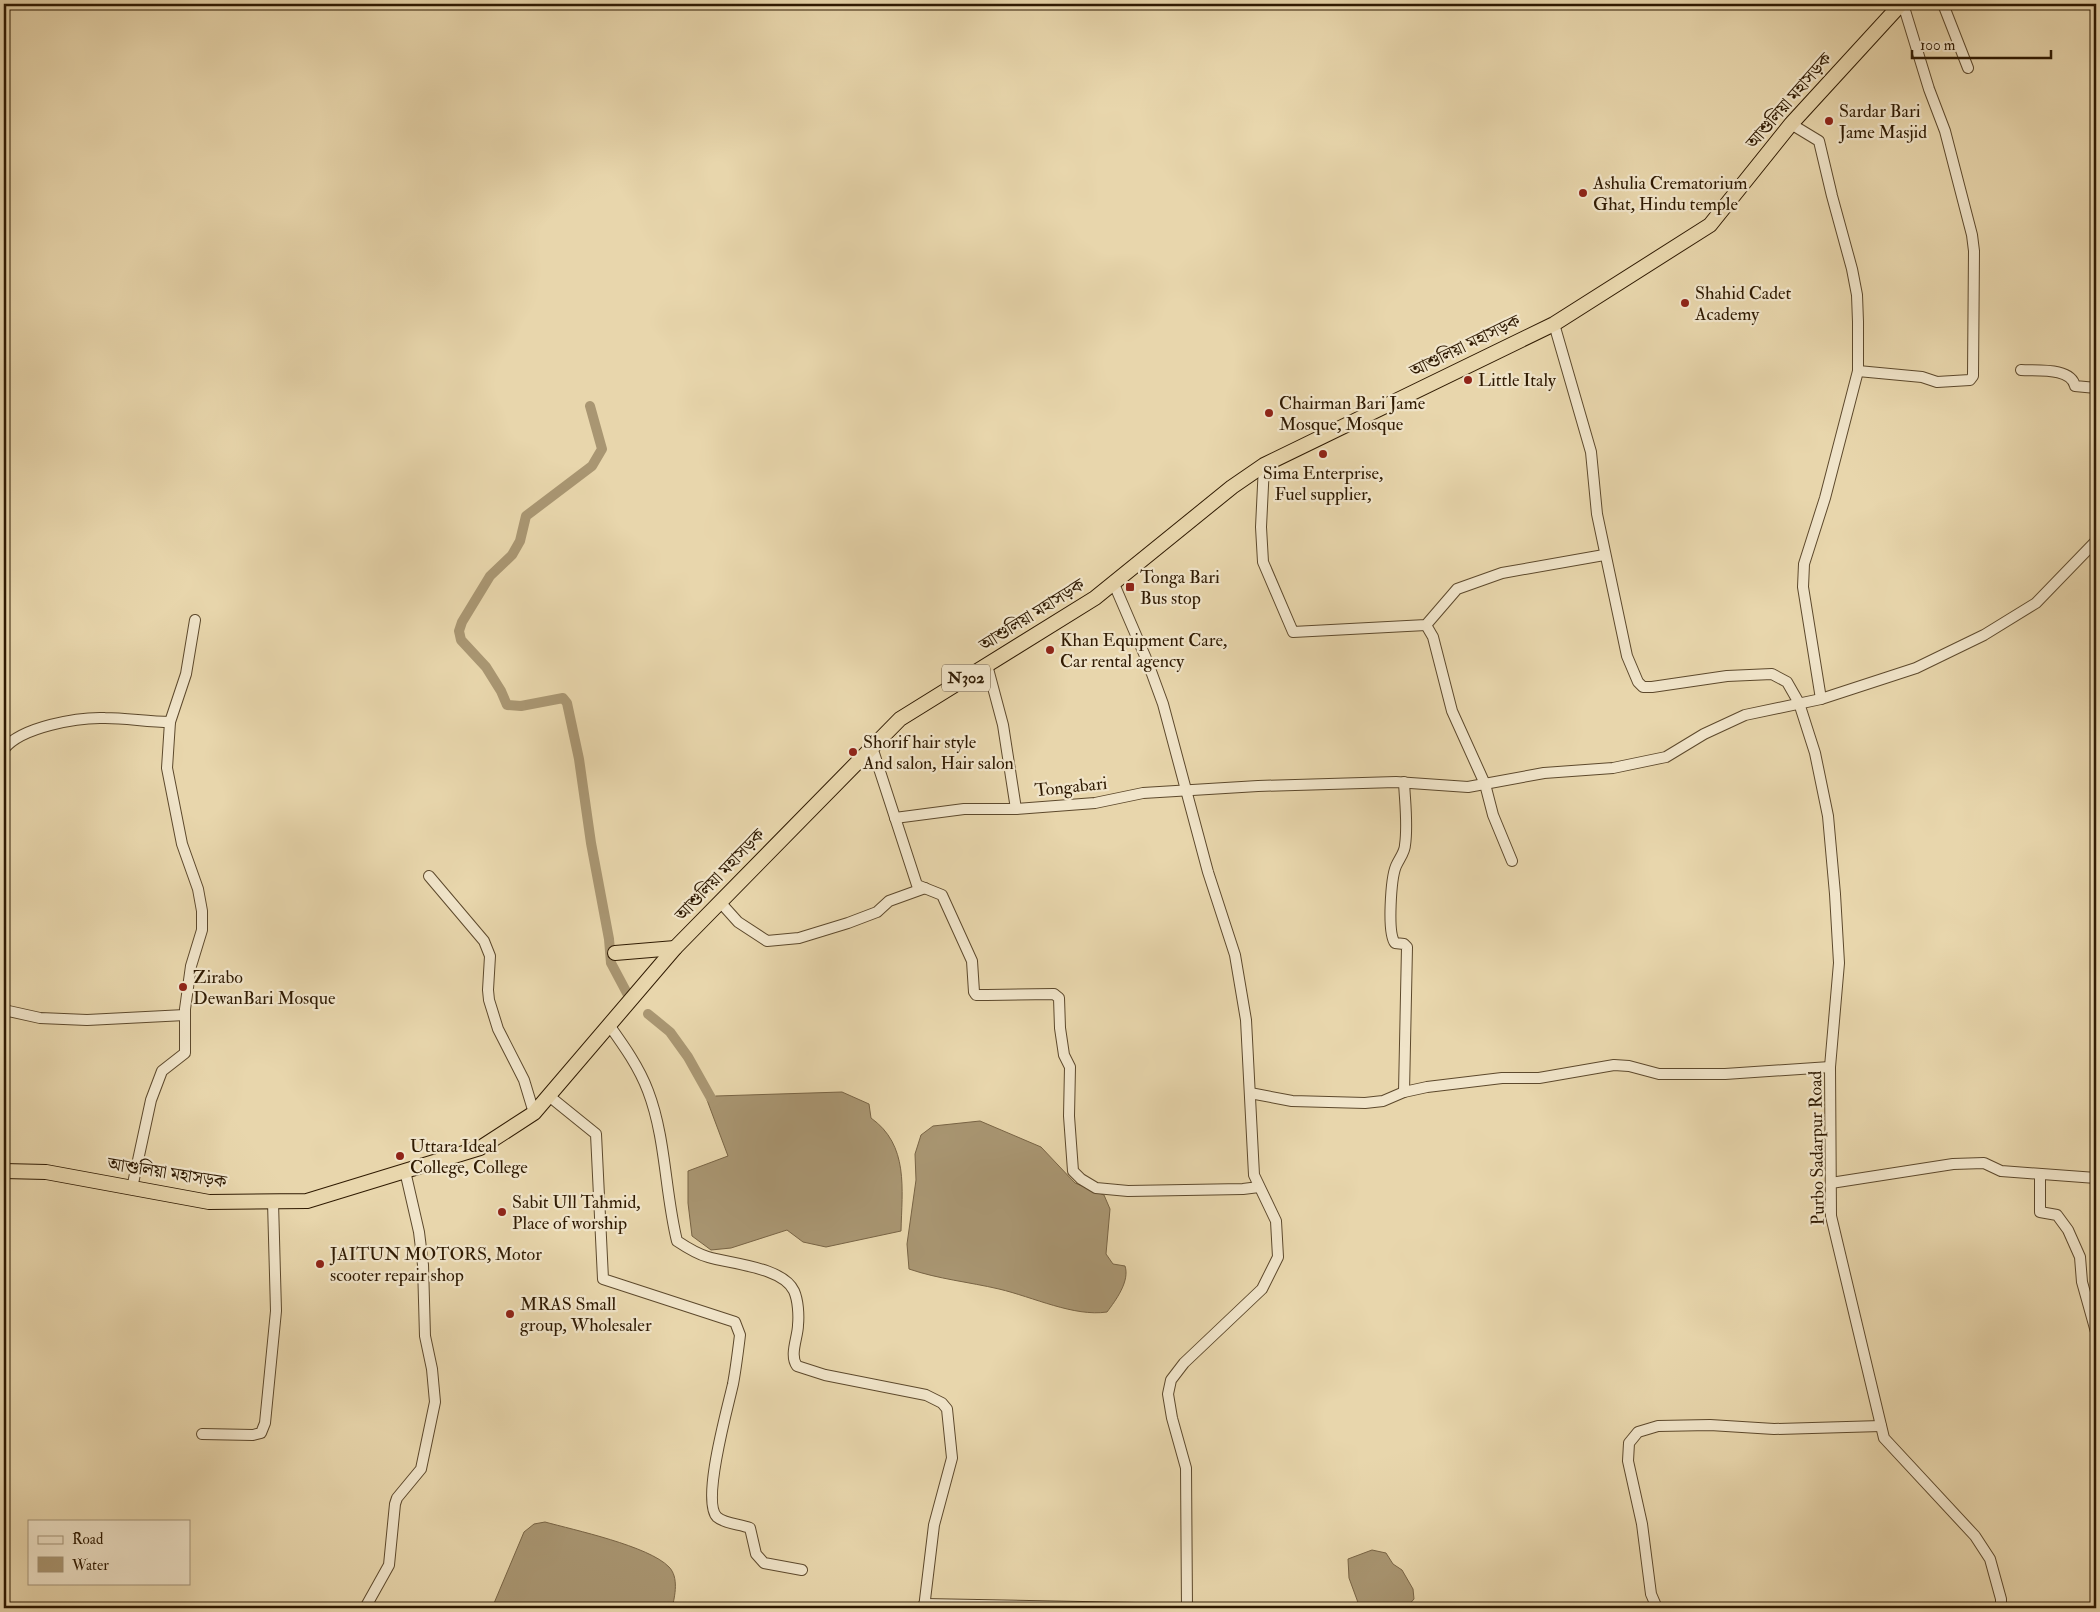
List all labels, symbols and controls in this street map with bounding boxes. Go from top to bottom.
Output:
scale bar [1912,28,2051,60]
text: 100 m [1920,36,1956,55]
street label: আশুলিয়া মহাসড়ক [1740,47,1838,155]
place label: Sardar Bari Jame Masjid [1838,100,1927,144]
marker: Sardar Bari Jame Masjid [1823,115,1835,127]
place label: Ashulia Crematorium Ghat, Hindu temple [1592,172,1747,216]
marker: Ashulia Crematorium Ghat, Hindu temple [1577,187,1589,199]
place label: Shahid Cadet Academy [1694,282,1792,326]
marker: Shahid Cadet Academy [1679,297,1691,309]
street label: আশুলিয়া মহাসড়ক [1405,309,1525,383]
place label: Little Italy [1478,369,1557,392]
marker: Little Italy [1462,374,1474,386]
place label: Chairman Bari Jame Mosque, Mosque [1279,392,1426,436]
marker: Chairman Bari Jame Mosque, Mosque [1263,407,1275,419]
marker: Sima Enterprise, Fuel supplier, [1317,448,1329,460]
place label: Sima Enterprise, Fuel supplier, [1263,462,1383,506]
place label: Tonga Bari Bus stop [1140,566,1220,610]
street label: আশুলিয়া মহাসড়ক [974,573,1090,657]
marker: Tonga Bari Bus stop [1124,581,1136,593]
place label: Khan Equipment Care, Car rental agency [1060,629,1227,673]
marker: Khan Equipment Care, Car rental agency [1044,644,1056,656]
road number: N302 [942,664,990,691]
place label: Shorif hair style And salon, Hair salon [862,731,1014,775]
marker: Shorif hair style And salon, Hair salon [847,746,859,758]
street label: Tongabari [1034,772,1109,802]
street label: আশুলিয়া মহাসড়ক [669,823,771,927]
place label: Zirabo DewanBari Mosque [193,966,336,1010]
marker: Zirabo DewanBari Mosque [177,981,189,993]
street label: Purbo Sadarpur Road [1804,1070,1830,1226]
place label: Uttara Ideal College, College [410,1135,528,1179]
marker: Uttara Ideal College, College [394,1150,406,1162]
street label: আশুলিয়া মহাসড়ক [105,1152,229,1194]
place label: Sabit Ull Tahmid, Place of worship [512,1191,641,1235]
marker: Sabit Ull Tahmid, Place of worship [496,1206,508,1218]
place label: JAITUN MOTORS, Motor scooter repair shop [329,1243,542,1287]
marker: JAITUN MOTORS, Motor scooter repair shop [314,1258,326,1270]
place label: MRAS Small group, Wholesaler [520,1293,652,1337]
marker: MRAS Small group, Wholesaler [504,1308,516,1320]
legend [28,1520,190,1584]
text: Road [72,1530,104,1549]
text: Water [71,1556,109,1575]

